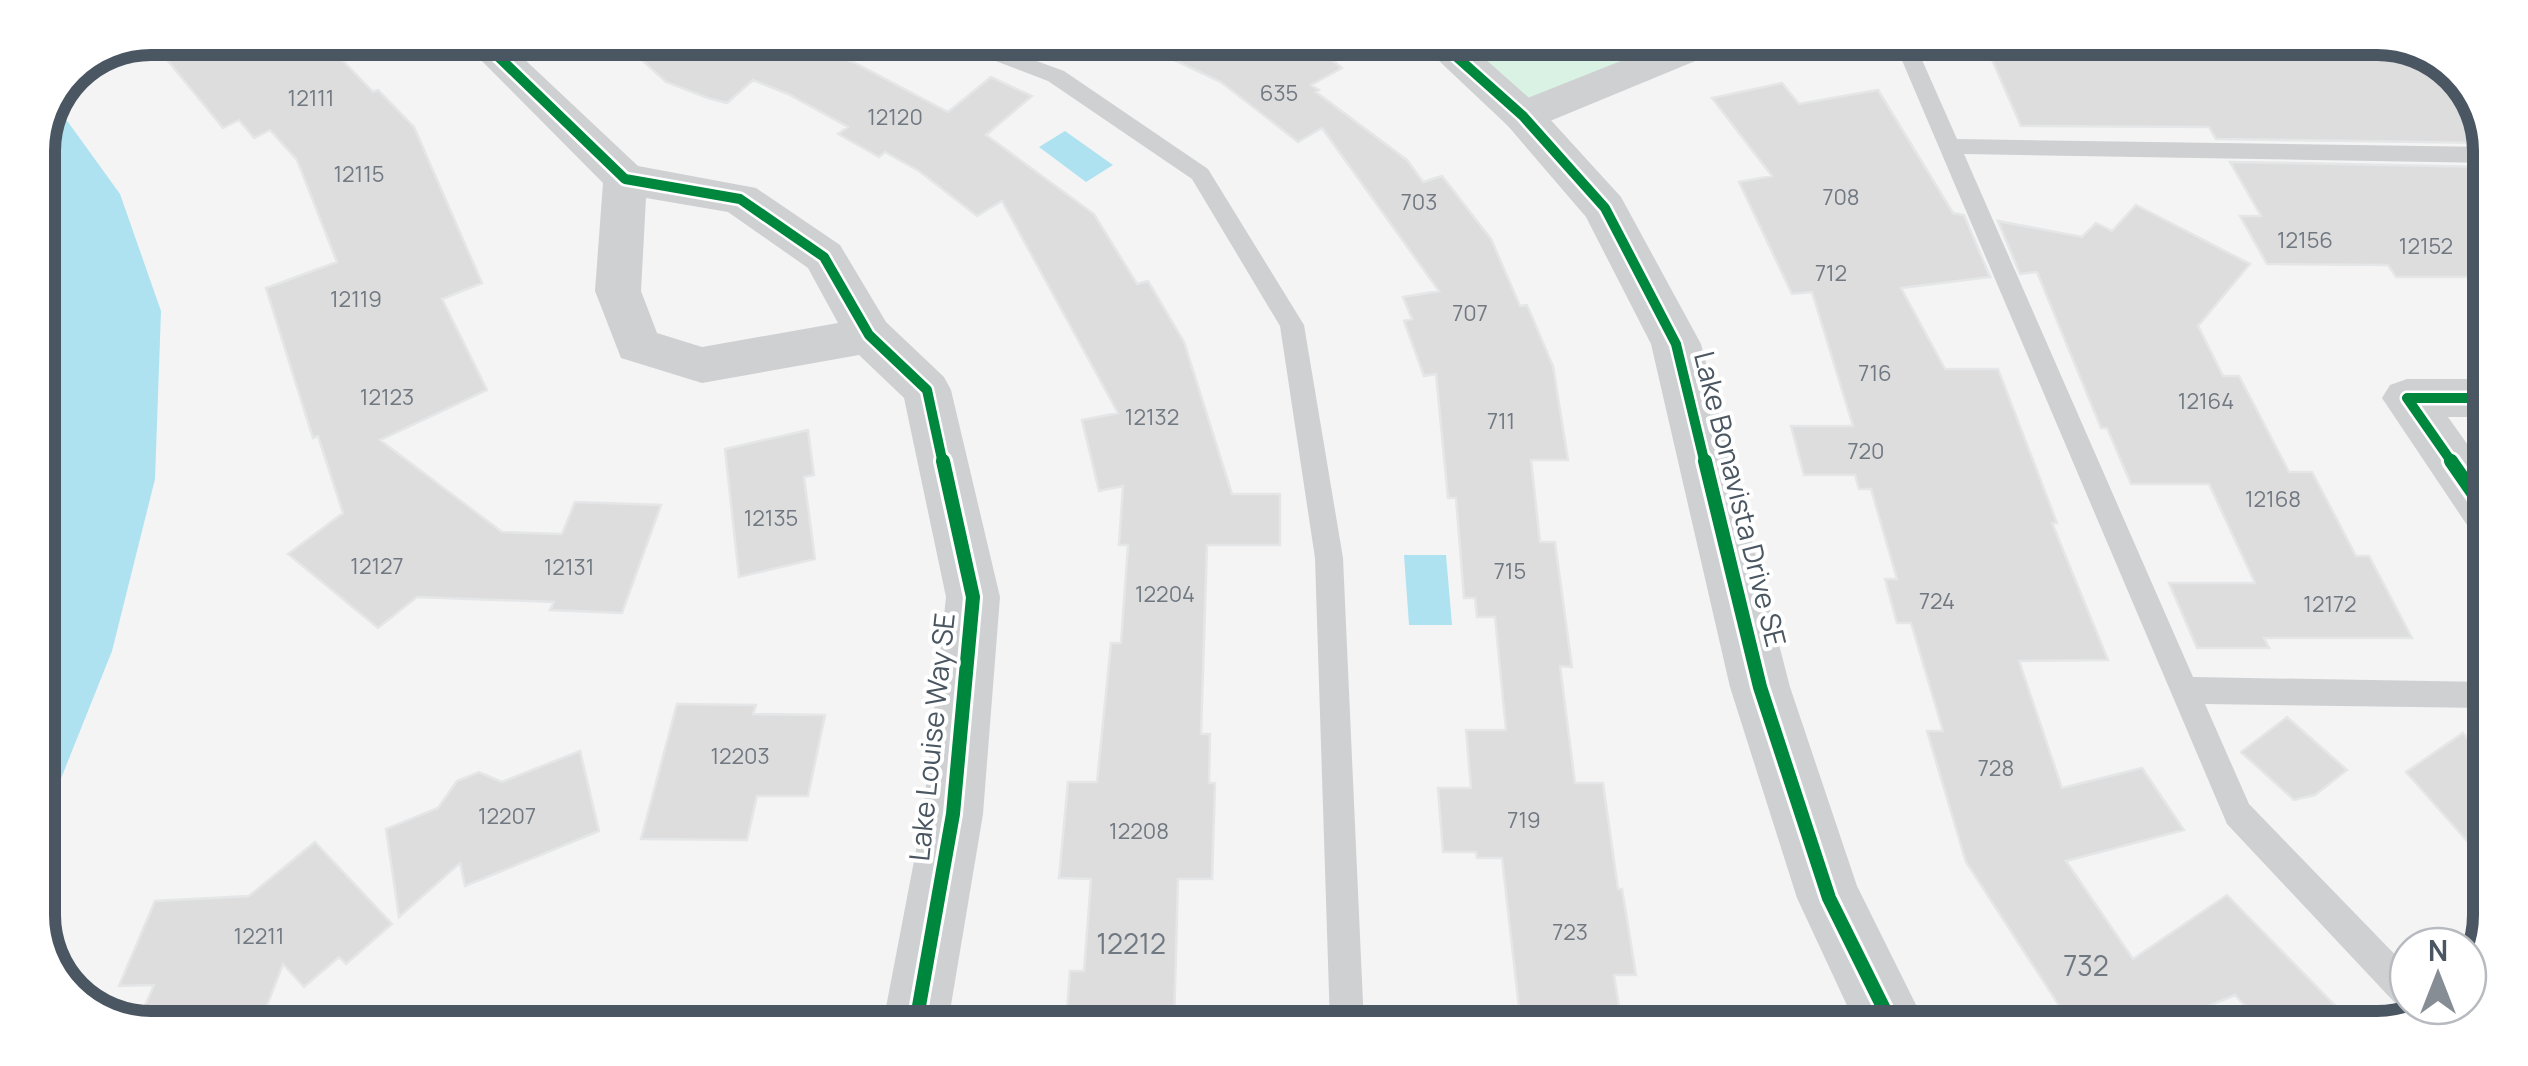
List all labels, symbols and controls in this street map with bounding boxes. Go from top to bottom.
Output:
house number: 635 [1260,78,1298,108]
house number: 12111 [288,83,334,113]
house number: 12120 [867,102,923,132]
house number: 12115 [334,159,385,189]
house number: 708 [1822,182,1860,212]
house number: 703 [1401,187,1437,217]
house number: 12156 [2277,225,2333,255]
house number: 12152 [2399,231,2453,261]
house number: 712 [1815,258,1847,288]
house number: 12119 [330,284,382,314]
house number: 707 [1452,298,1488,328]
street label: Lake Bonavista Drive SE [1686,347,1796,650]
house number: 716 [1858,358,1892,388]
house number: 12123 [360,382,414,412]
house number: 12164 [2178,386,2234,416]
house number: 12132 [1125,402,1179,432]
house number: 711 [1487,406,1515,436]
house number: 720 [1847,436,1885,466]
house number: 12168 [2245,484,2301,514]
house number: 12135 [744,503,798,533]
house number: 12127 [350,551,404,581]
house number: 12131 [544,552,594,582]
house number: 715 [1494,556,1526,586]
house number: 12204 [1135,579,1195,609]
house number: 724 [1919,586,1955,616]
house number: 12172 [2303,589,2357,619]
street label: Lake Louise Way SE [899,611,963,863]
house number: 12203 [710,741,770,771]
house number: 728 [1978,753,2014,783]
house number: 12207 [478,801,536,831]
house number: 719 [1507,805,1541,835]
house number: 12208 [1109,816,1169,846]
house number: 723 [1552,917,1588,947]
house number: 12211 [234,921,284,951]
house number: 12212 [1096,924,1166,962]
north arrow [2388,926,2488,1026]
text: N [2428,931,2448,969]
house number: 732 [2063,946,2109,984]

